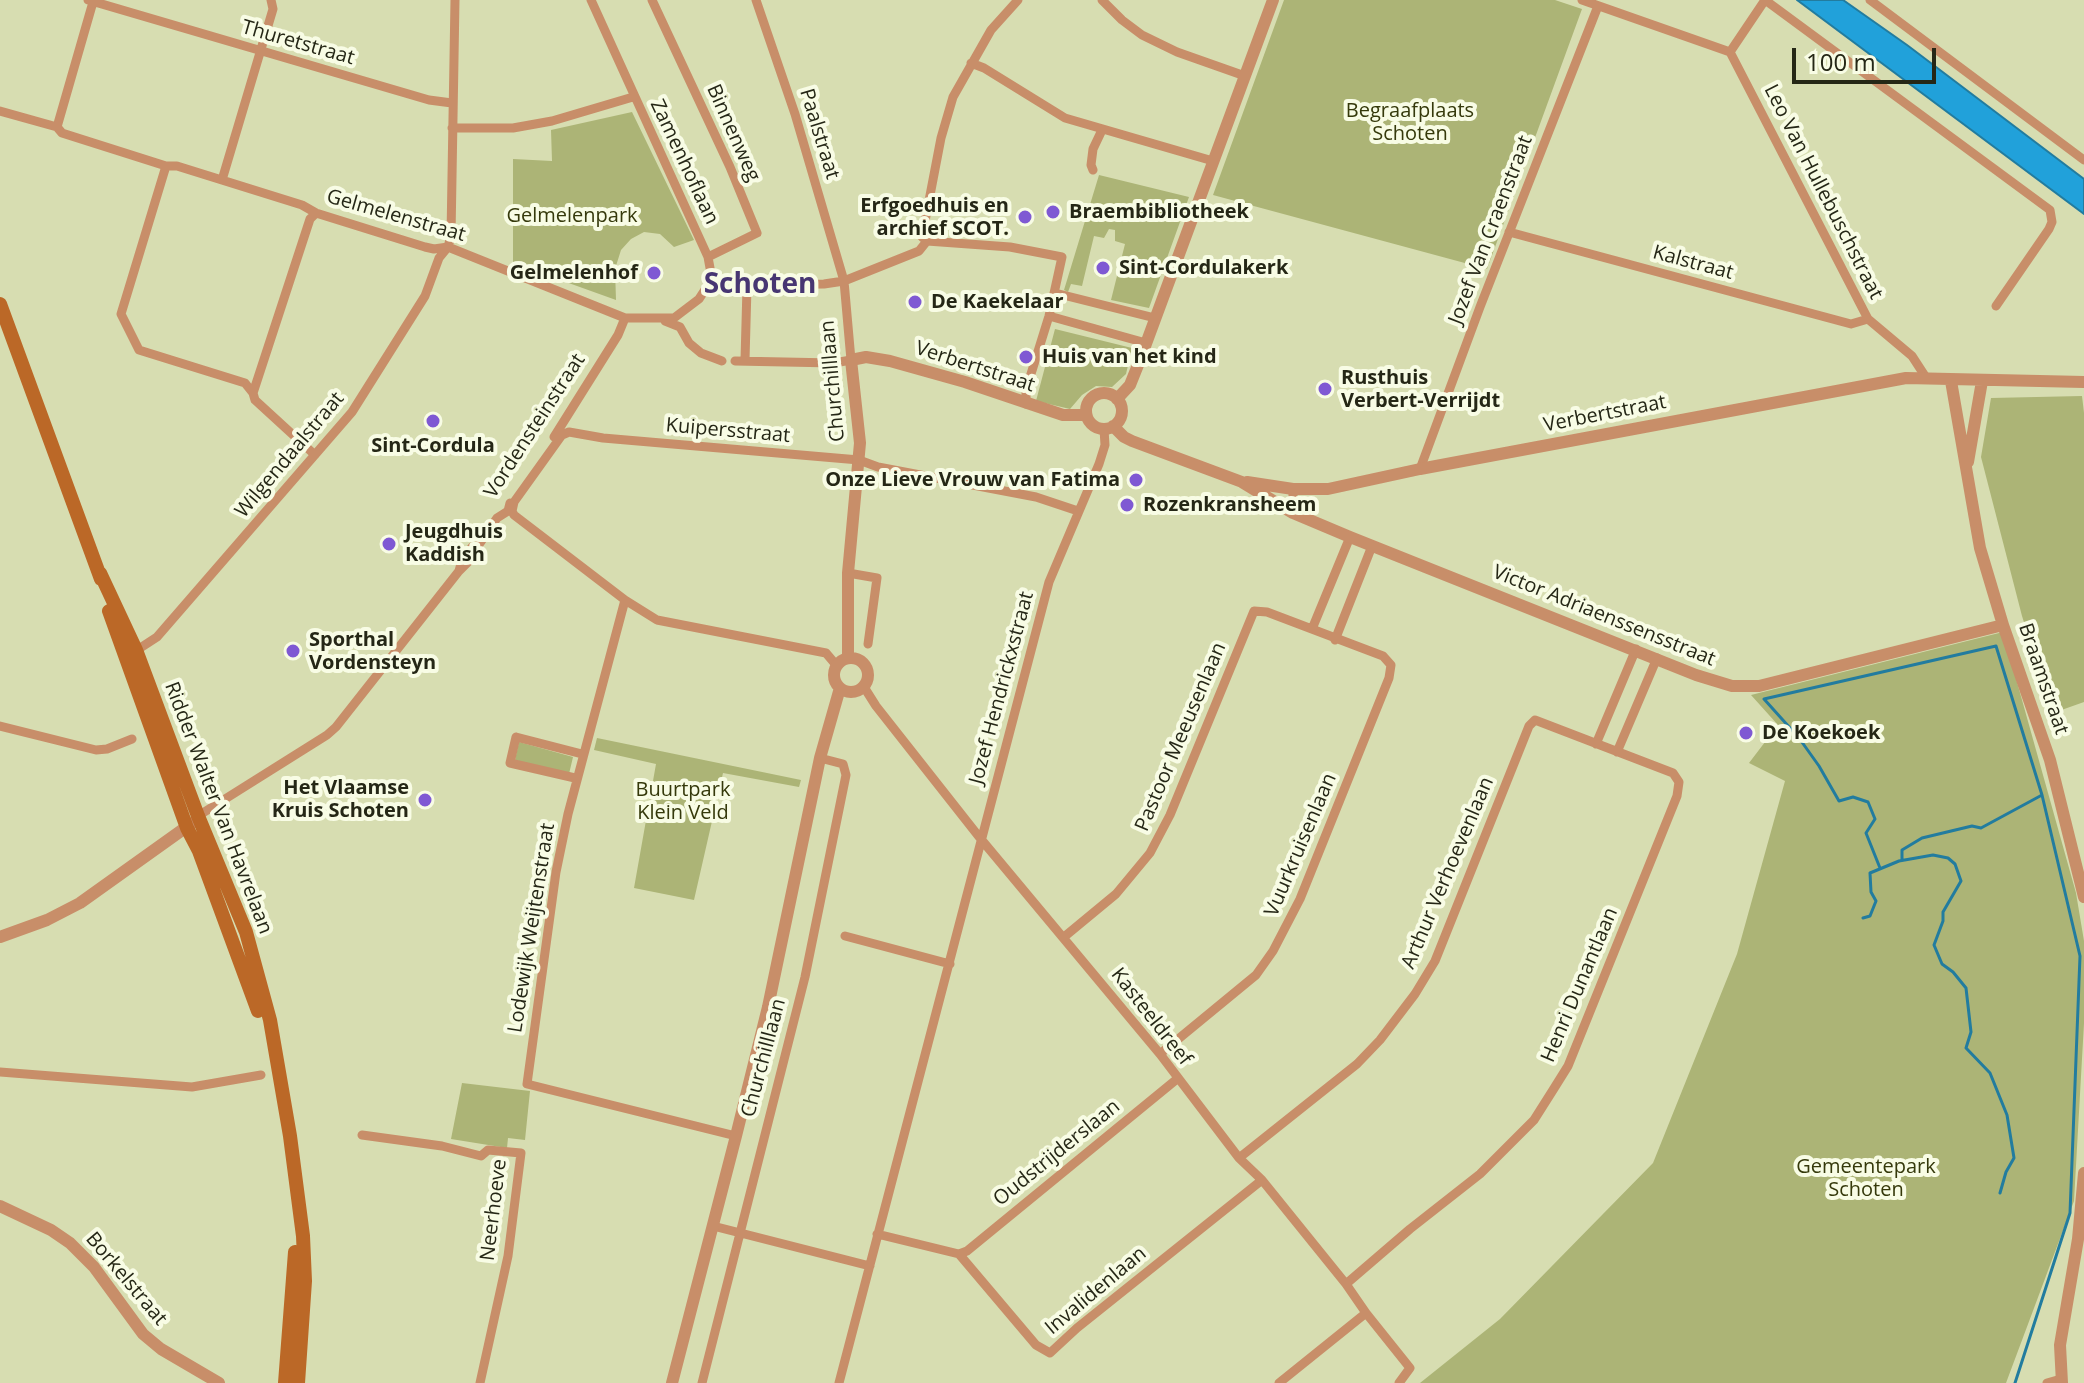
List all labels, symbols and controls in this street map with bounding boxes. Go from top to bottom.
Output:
street label: Thuretstraat [239,15,357,71]
scale bar [1796,32,1940,82]
text: 100 m [1806,45,1876,78]
street label: Binnenweg [701,81,765,185]
street label: Leo Van Hullebuschstraat [1758,81,1888,303]
street label: Paalstraat [794,86,844,182]
street label: Zamenhoflaan [645,96,723,228]
park label: Begraafplaats Schoten [1346,99,1474,146]
street label: Jozef Van Craenstraat [1444,132,1538,328]
street label: Gelmelenstraat [324,185,468,247]
place label: Erfgoedhuis en archief SCOT. [860,194,1009,241]
place label: Braembibliotheek [1069,200,1249,224]
marker: Braembibliotheek [1044,203,1062,221]
park label: Gelmelenpark [506,204,638,228]
marker: Erfgoedhuis en archief SCOT. [1016,208,1034,226]
street label: Kalstraat [1650,241,1736,285]
place label: Sint-Cordulakerk [1119,256,1288,280]
marker: Sint-Cordulakerk [1094,259,1112,277]
place label: Gelmelenhof [510,261,638,285]
marker: Gelmelenhof [645,264,663,282]
district label: Schoten [704,268,816,302]
place label: De Kaekelaar [931,290,1064,314]
marker: De Kaekelaar [906,293,924,311]
street label: Churchilllaan [816,319,850,443]
street label: Verbertstraat [912,336,1038,398]
place label: Huis van het kind [1042,345,1217,369]
marker: Huis van het kind [1017,348,1035,366]
street label: Vordensteinstraat [479,349,591,503]
place label: Rusthuis Verbert-Verrijdt [1341,366,1500,413]
marker: Rusthuis Verbert-Verrijdt [1316,380,1334,398]
street label: Wilgendaalstraat [230,387,350,523]
street label: Verbertstraat [1542,390,1668,438]
marker: Sint-Cordula [424,412,442,430]
street label: Kuipersstraat [665,414,791,448]
place label: Sint-Cordula [371,434,495,458]
place label: Onze Lieve Vrouw van Fatima [825,468,1120,492]
marker: Onze Lieve Vrouw van Fatima [1127,471,1145,489]
place label: Rozenkransheem [1143,493,1316,517]
marker: Rozenkransheem [1118,496,1136,514]
place label: Jeugdhuis Kaddish [405,520,503,567]
marker: Jeugdhuis Kaddish [380,535,398,553]
street label: Victor Adriaenssensstraat [1489,560,1719,672]
street label: Jozef Hendrickxstraat [965,589,1039,787]
street label: Braamstraat [2013,620,2073,738]
place label: Sporthal Vordensteyn [309,628,436,675]
street label: Pastoor Meeusenlaan [1130,639,1232,835]
marker: Sporthal Vordensteyn [284,642,302,660]
street label: Ridder Walter Van Havrelaan [159,679,277,937]
place label: De Koekoek [1762,721,1880,745]
marker: De Koekoek [1737,724,1755,742]
street label: Vuurkruisenlaan [1260,770,1342,920]
street label: Arthur Verhoevenlaan [1397,774,1499,972]
place label: Het Vlaamse Kruis Schoten [272,776,409,823]
park label: Buurtpark Klein Veld [636,778,730,825]
marker: Het Vlaamse Kruis Schoten [416,791,434,809]
street label: Lodewijk Weijtenstraat [504,822,560,1034]
street label: Henri Dunantlaan [1537,904,1623,1066]
street label: Kasteeldreef [1105,963,1197,1071]
street label: Churchilllaan [737,996,791,1120]
street label: Oudstrijderslaan [989,1095,1125,1211]
park label: Gemeentepark Schoten [1796,1155,1936,1202]
street label: Neerhoeve [476,1158,512,1262]
street label: Borkelstraat [80,1228,172,1330]
street label: Invalidenlaan [1041,1242,1151,1340]

